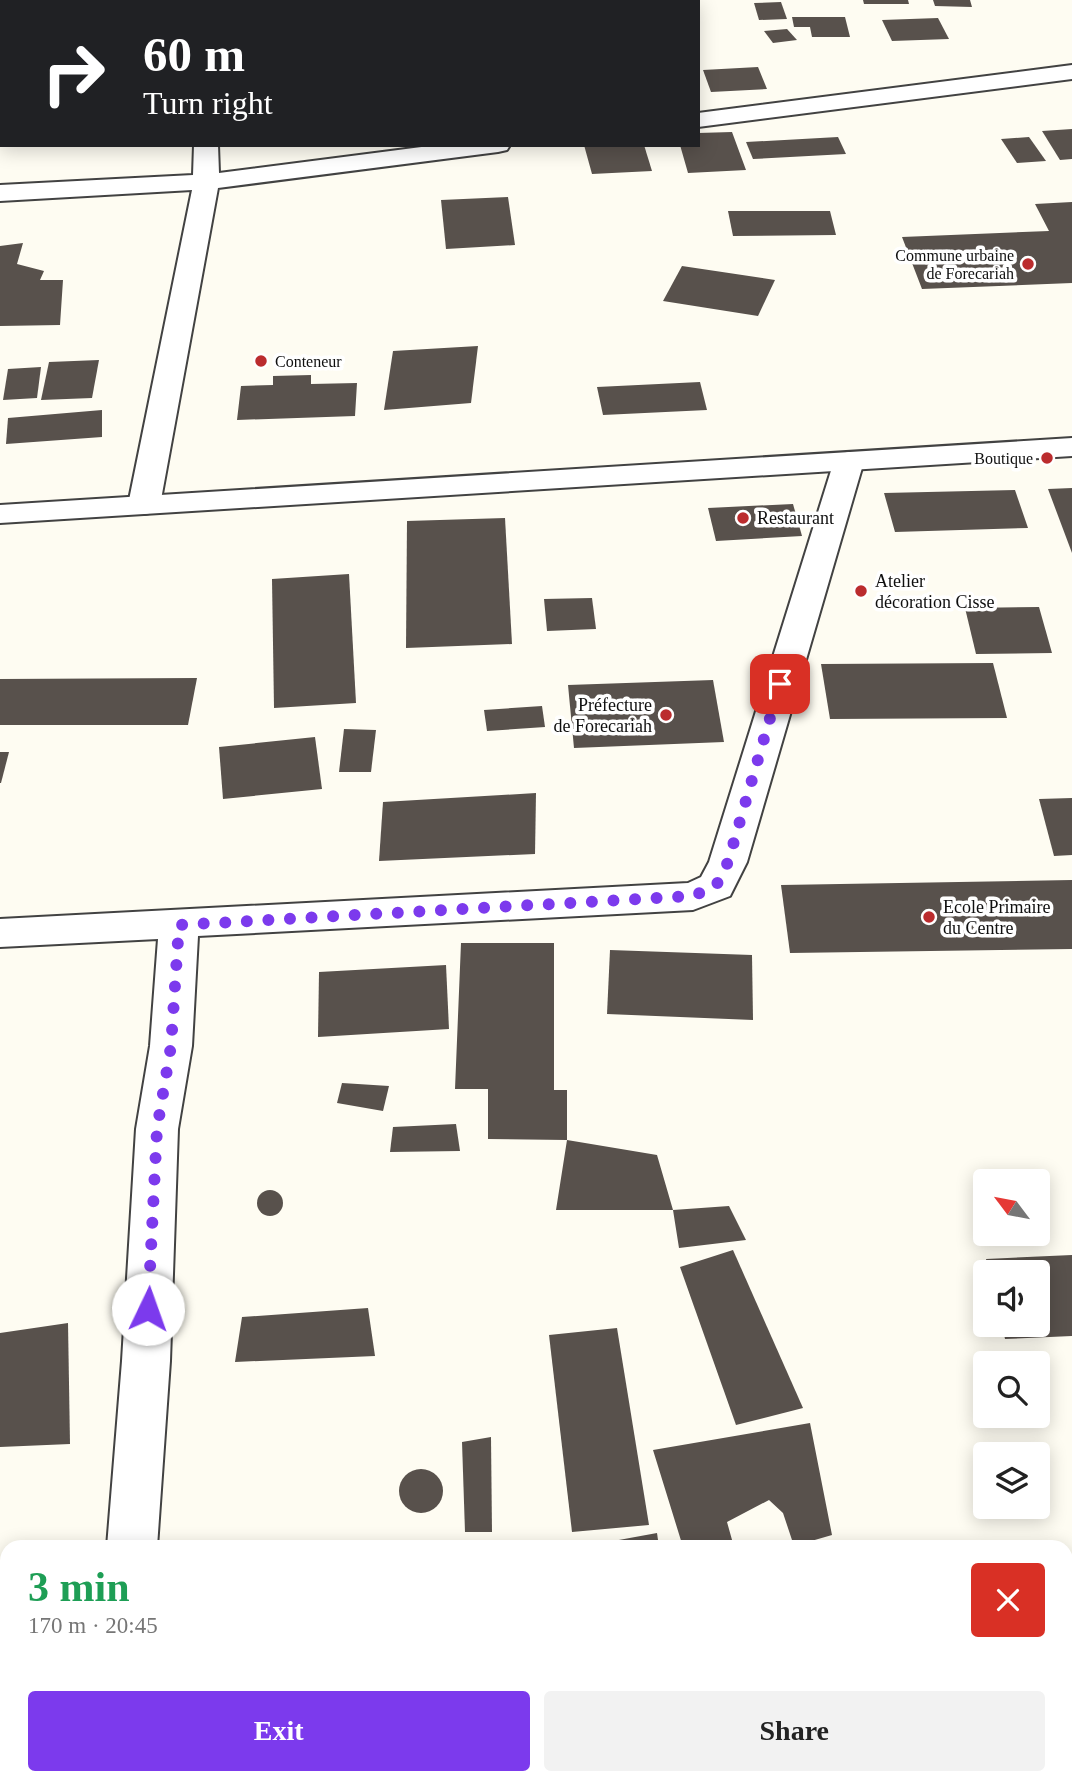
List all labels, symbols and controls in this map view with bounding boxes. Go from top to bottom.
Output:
text: 60 m [143,27,245,82]
icon: right [28,28,119,119]
text: Turn right [143,85,273,121]
place label: Commune urbaine de Forecariah [895,247,1014,282]
marker: Commune urbaine de Forecariah [1020,256,1036,272]
marker: Conteneur [253,353,269,369]
place label: Conteneur [275,353,342,370]
place label: Boutique [974,450,1033,468]
marker: Boutique [1039,450,1055,466]
place label: Restaurant [757,508,834,528]
marker: Restaurant [735,510,751,526]
place label: Atelier décoration Cisse [875,571,994,612]
marker: Atelier décoration Cisse [853,583,869,599]
pin [750,654,810,714]
icon: arrive [761,665,799,703]
place label: Préfecture de Forecariah [554,695,652,736]
marker: Préfecture de Forecariah [658,707,674,723]
place label: Ecole Primaire du Centre [943,897,1050,938]
marker: Ecole Primaire du Centre [921,909,937,925]
north arrow [973,1169,1050,1246]
map controls [973,1169,1050,1519]
button: sound [973,1260,1050,1337]
position arrow [111,1272,185,1346]
button: search [973,1351,1050,1428]
button: layers [973,1442,1050,1519]
button: close [971,1563,1045,1637]
text: 3 min [28,1564,130,1610]
text: 170 m · 20:45 [28,1613,158,1638]
button: Exit [28,1691,530,1771]
button: Share [544,1691,1045,1771]

